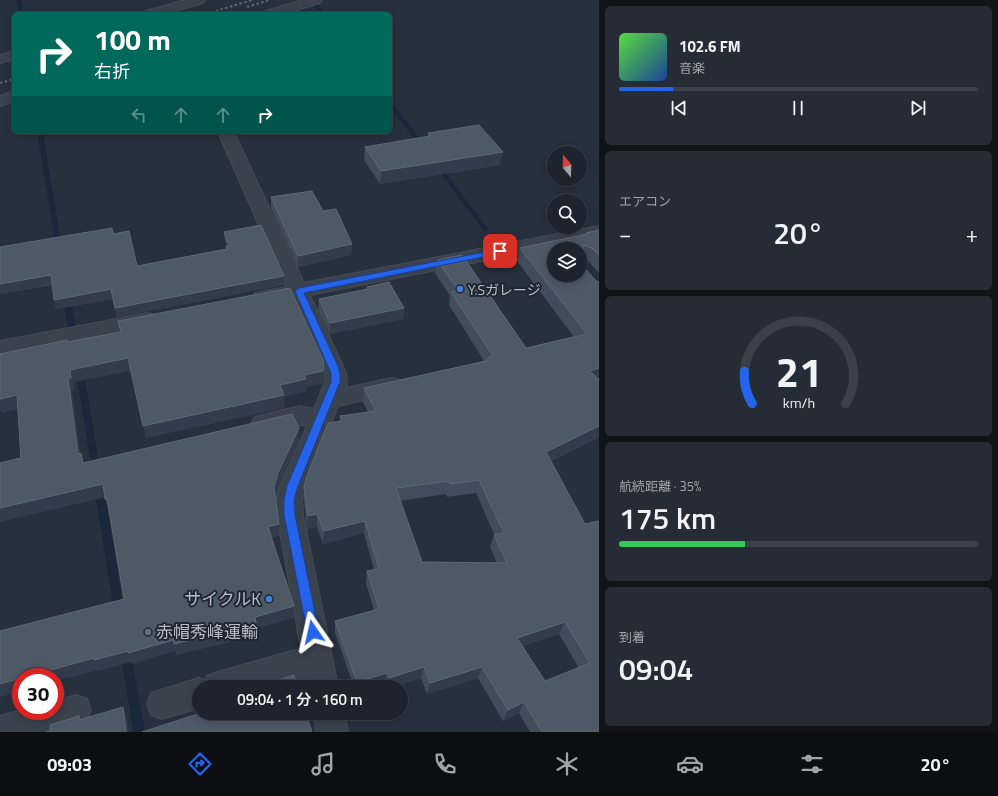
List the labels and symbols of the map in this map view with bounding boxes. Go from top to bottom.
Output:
north arrow [547,146,587,186]
pin [483,234,517,268]
place label: Y.Sガレージ [468,279,541,300]
marker: Y.Sガレージ [455,284,465,294]
place label: サイクルK [184,586,261,612]
marker: サイクルK [264,594,274,604]
position arrow [292,611,334,653]
place label: 赤帽秀峰運輸 [156,619,258,645]
marker: 赤帽秀峰運輸 [143,627,153,637]
speed limit sign: 30 [12,668,64,720]

